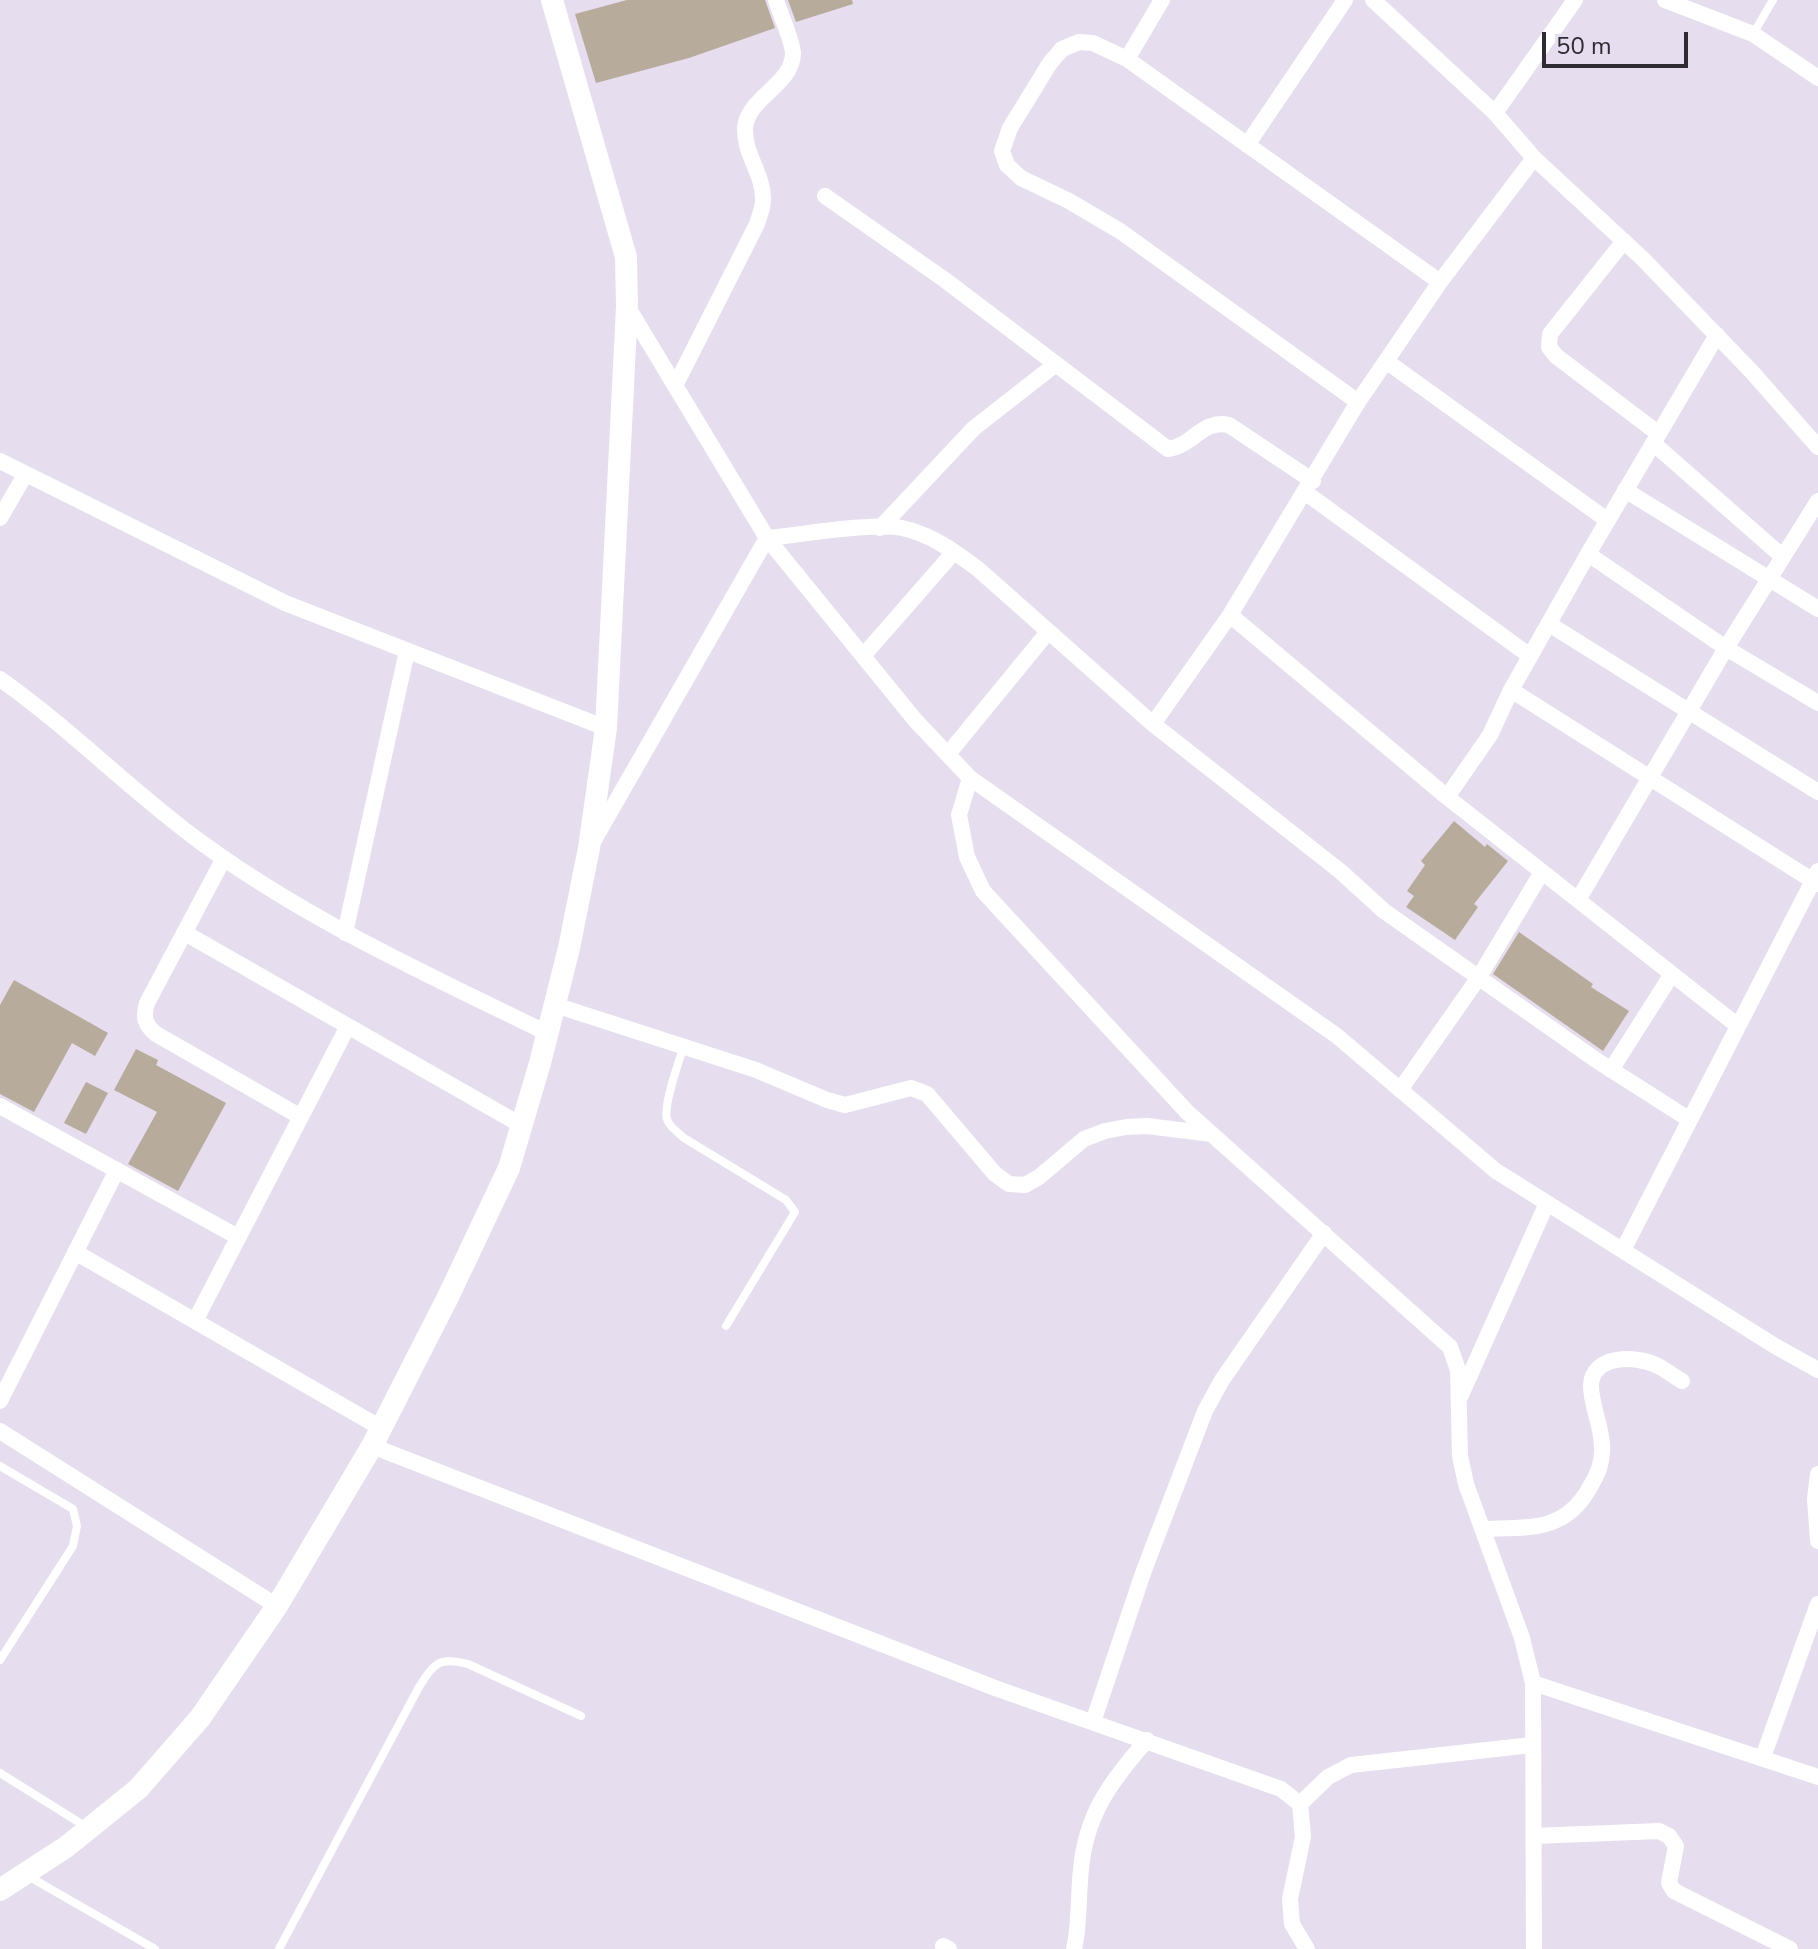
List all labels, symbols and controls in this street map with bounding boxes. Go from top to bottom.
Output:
scale bar [1546,16,1692,66]
text: 50 m [1556,30,1612,62]

